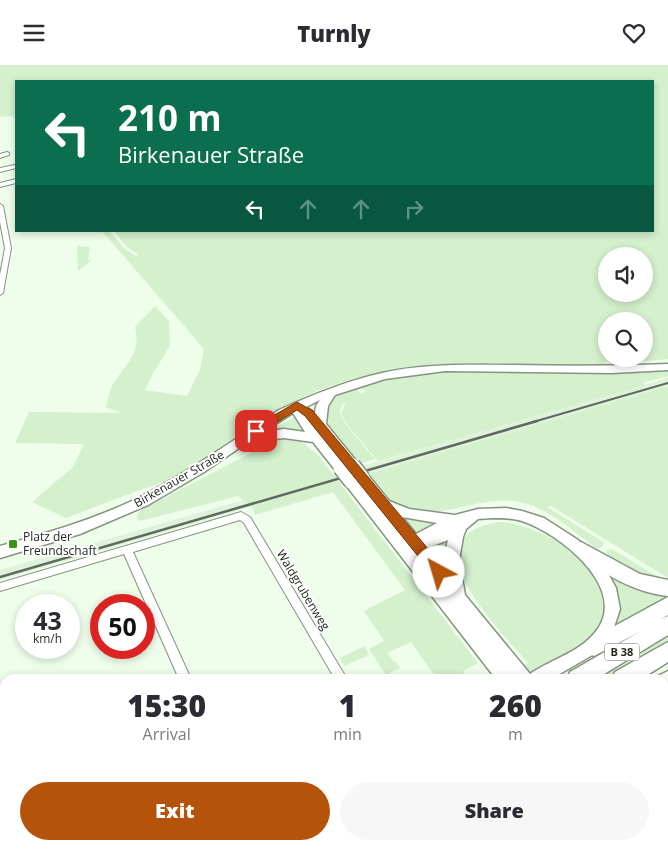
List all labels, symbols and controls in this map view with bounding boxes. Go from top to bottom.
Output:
text: Turnly [297,18,371,48]
icon: menu [20,19,48,47]
icon: heart [620,19,648,47]
text: 210 m [118,94,222,141]
icon: left [35,100,100,165]
text: Birkenauer Straße [118,139,304,169]
icon: left [241,195,269,223]
icon: ahead [294,195,322,223]
icon: ahead [347,195,375,223]
icon: right [400,195,428,223]
map controls [598,247,653,367]
button: sound [598,247,653,302]
button: search [598,312,653,367]
pin [235,410,277,452]
icon: arrive [242,417,270,445]
street label: Birkenauer Straße [131,446,227,511]
place label: Platz der Freundschaft [23,528,97,559]
marker: Platz der Freundschaft [7,538,19,550]
position arrow [412,545,464,597]
street label: Waldgrubenweg [273,546,334,633]
speed limit sign: 50 [90,594,155,659]
text: 43 [33,603,62,637]
text: km/h [33,630,62,647]
road number: B 38 [604,643,640,661]
text: 15:30 [127,685,206,726]
text: 1 [339,685,356,726]
text: 260 [489,685,542,726]
text: Arrival [143,723,191,745]
text: min [333,723,362,745]
text: m [508,723,523,745]
button: Exit [20,782,330,840]
button: Share [340,782,649,840]

